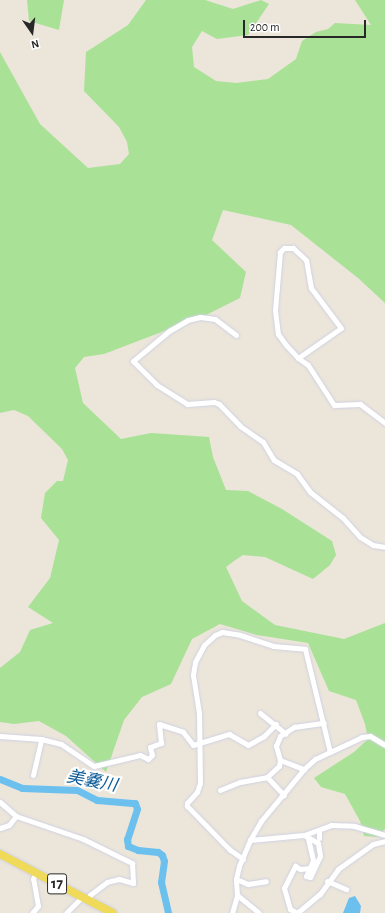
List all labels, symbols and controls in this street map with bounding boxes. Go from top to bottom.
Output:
north arrow [12,12,52,52]
scale bar [245,12,368,38]
text: 200 m [250,21,280,33]
text: N [30,38,40,50]
water label: 美嚢川 [65,766,119,796]
road number: 17 [47,871,67,897]

